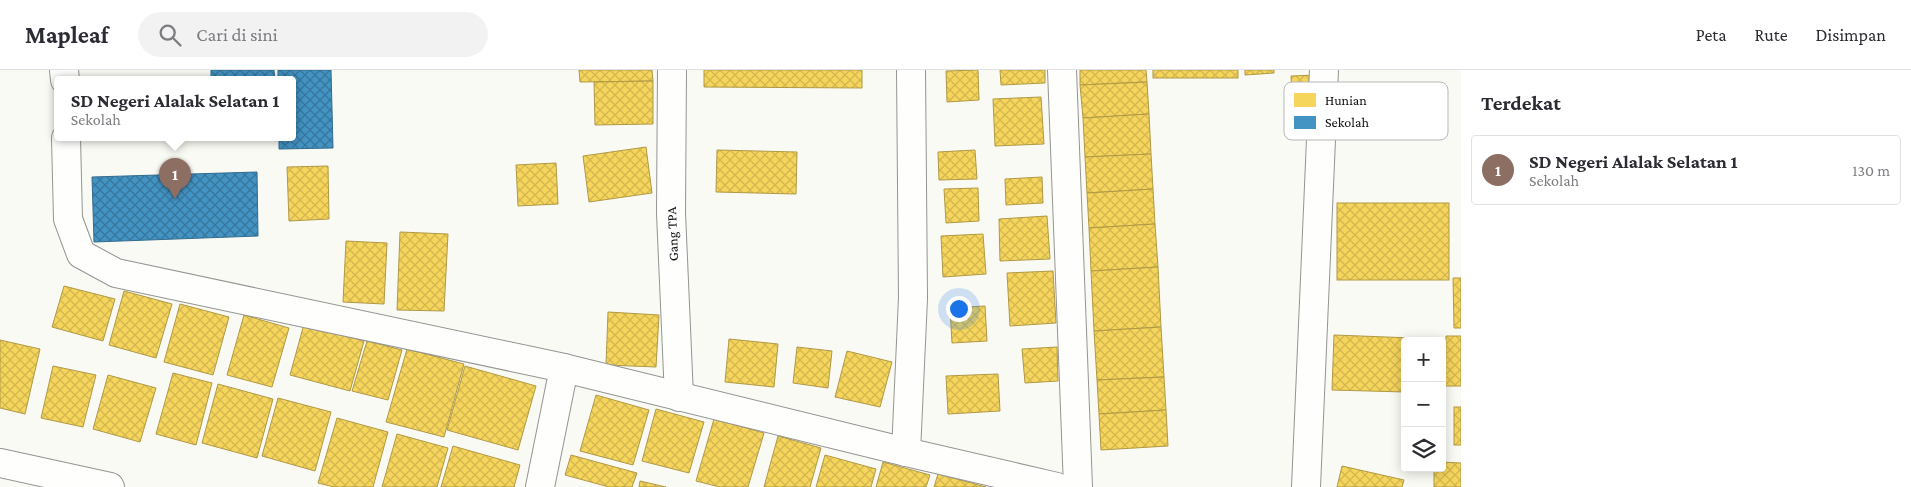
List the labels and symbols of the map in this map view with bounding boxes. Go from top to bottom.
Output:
legend [1284,82,1448,140]
text: Hunian [1325,92,1367,108]
text: Sekolah [1325,114,1369,130]
pin: 1 [159,158,191,199]
street label: Gang TPA [663,207,681,261]
your location [946,296,972,322]

